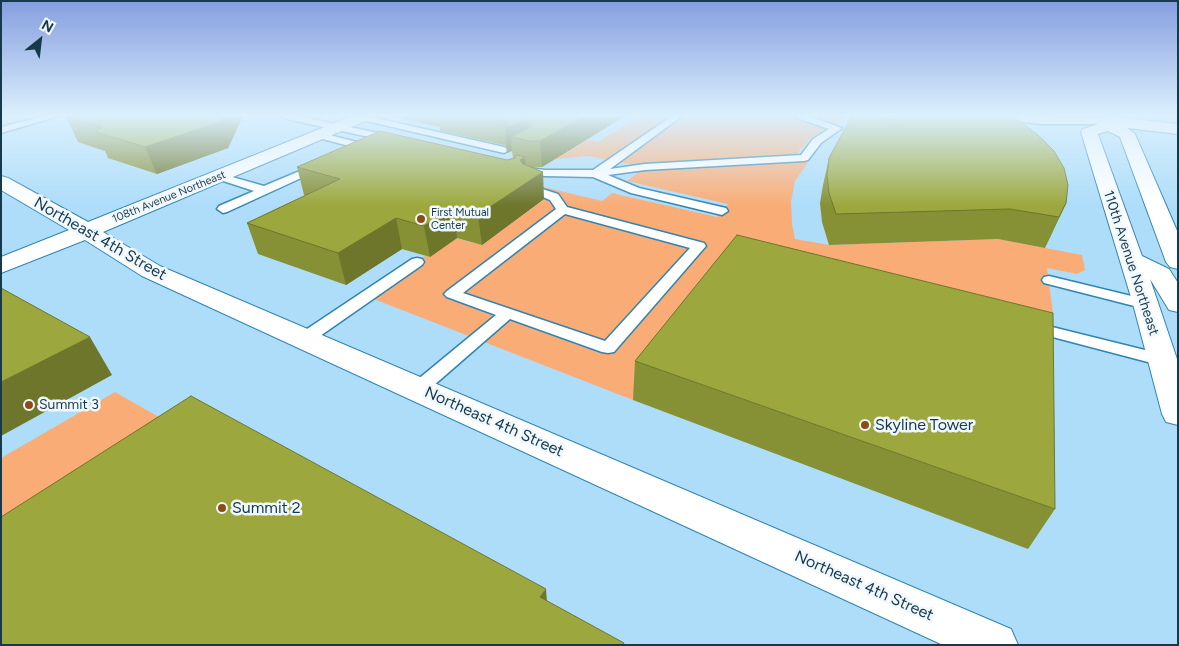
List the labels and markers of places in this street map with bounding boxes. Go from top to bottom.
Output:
place label: First Mutual Center [431,206,489,232]
marker: First Mutual Center [415,213,427,225]
place label: Summit 3 [39,397,99,413]
marker: Summit 3 [23,399,35,411]
place label: Skyline Tower [875,415,973,435]
marker: Skyline Tower [859,419,871,431]
place label: Summit 2 [232,498,301,518]
marker: Summit 2 [216,502,228,514]

